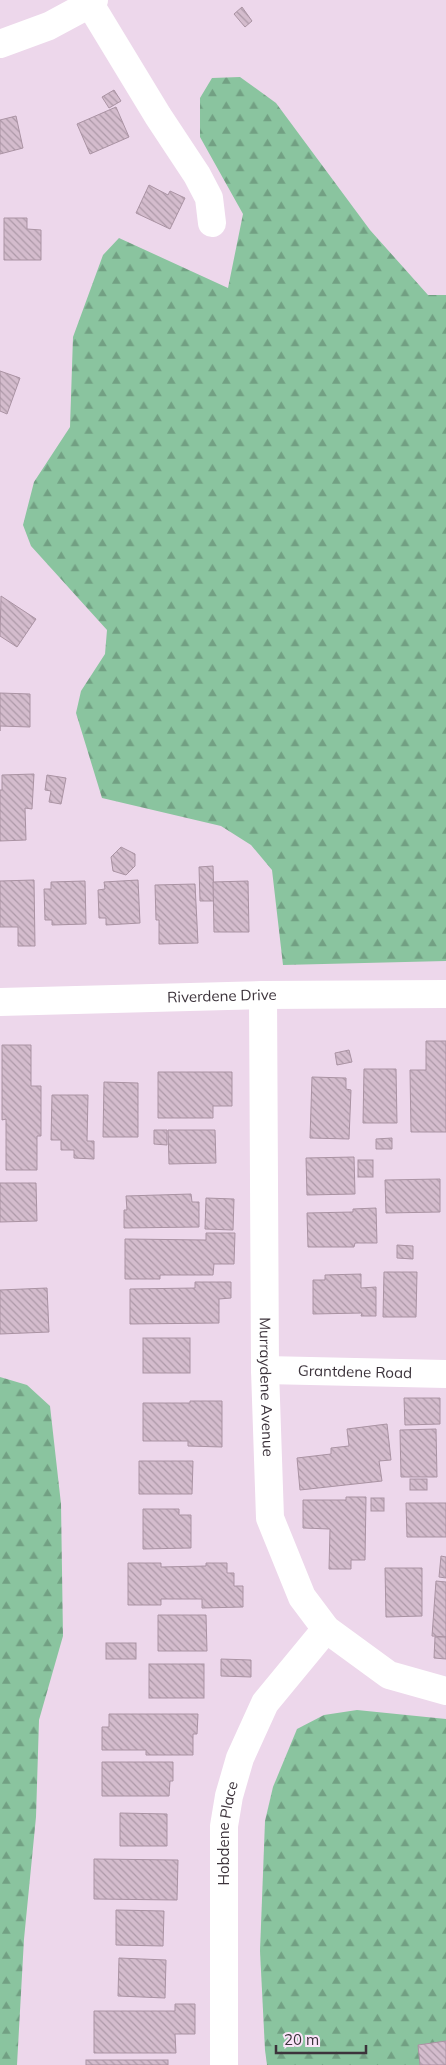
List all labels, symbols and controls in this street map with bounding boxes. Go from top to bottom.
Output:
street label: Riverdene Drive [167,985,277,1007]
street label: Murraydene Avenue [256,1317,278,1457]
street label: Grantdene Road [298,1361,412,1382]
street label: Hobdene Place [214,1779,242,1885]
scale bar [276,2022,366,2054]
text: 20 m [284,2030,319,2049]

